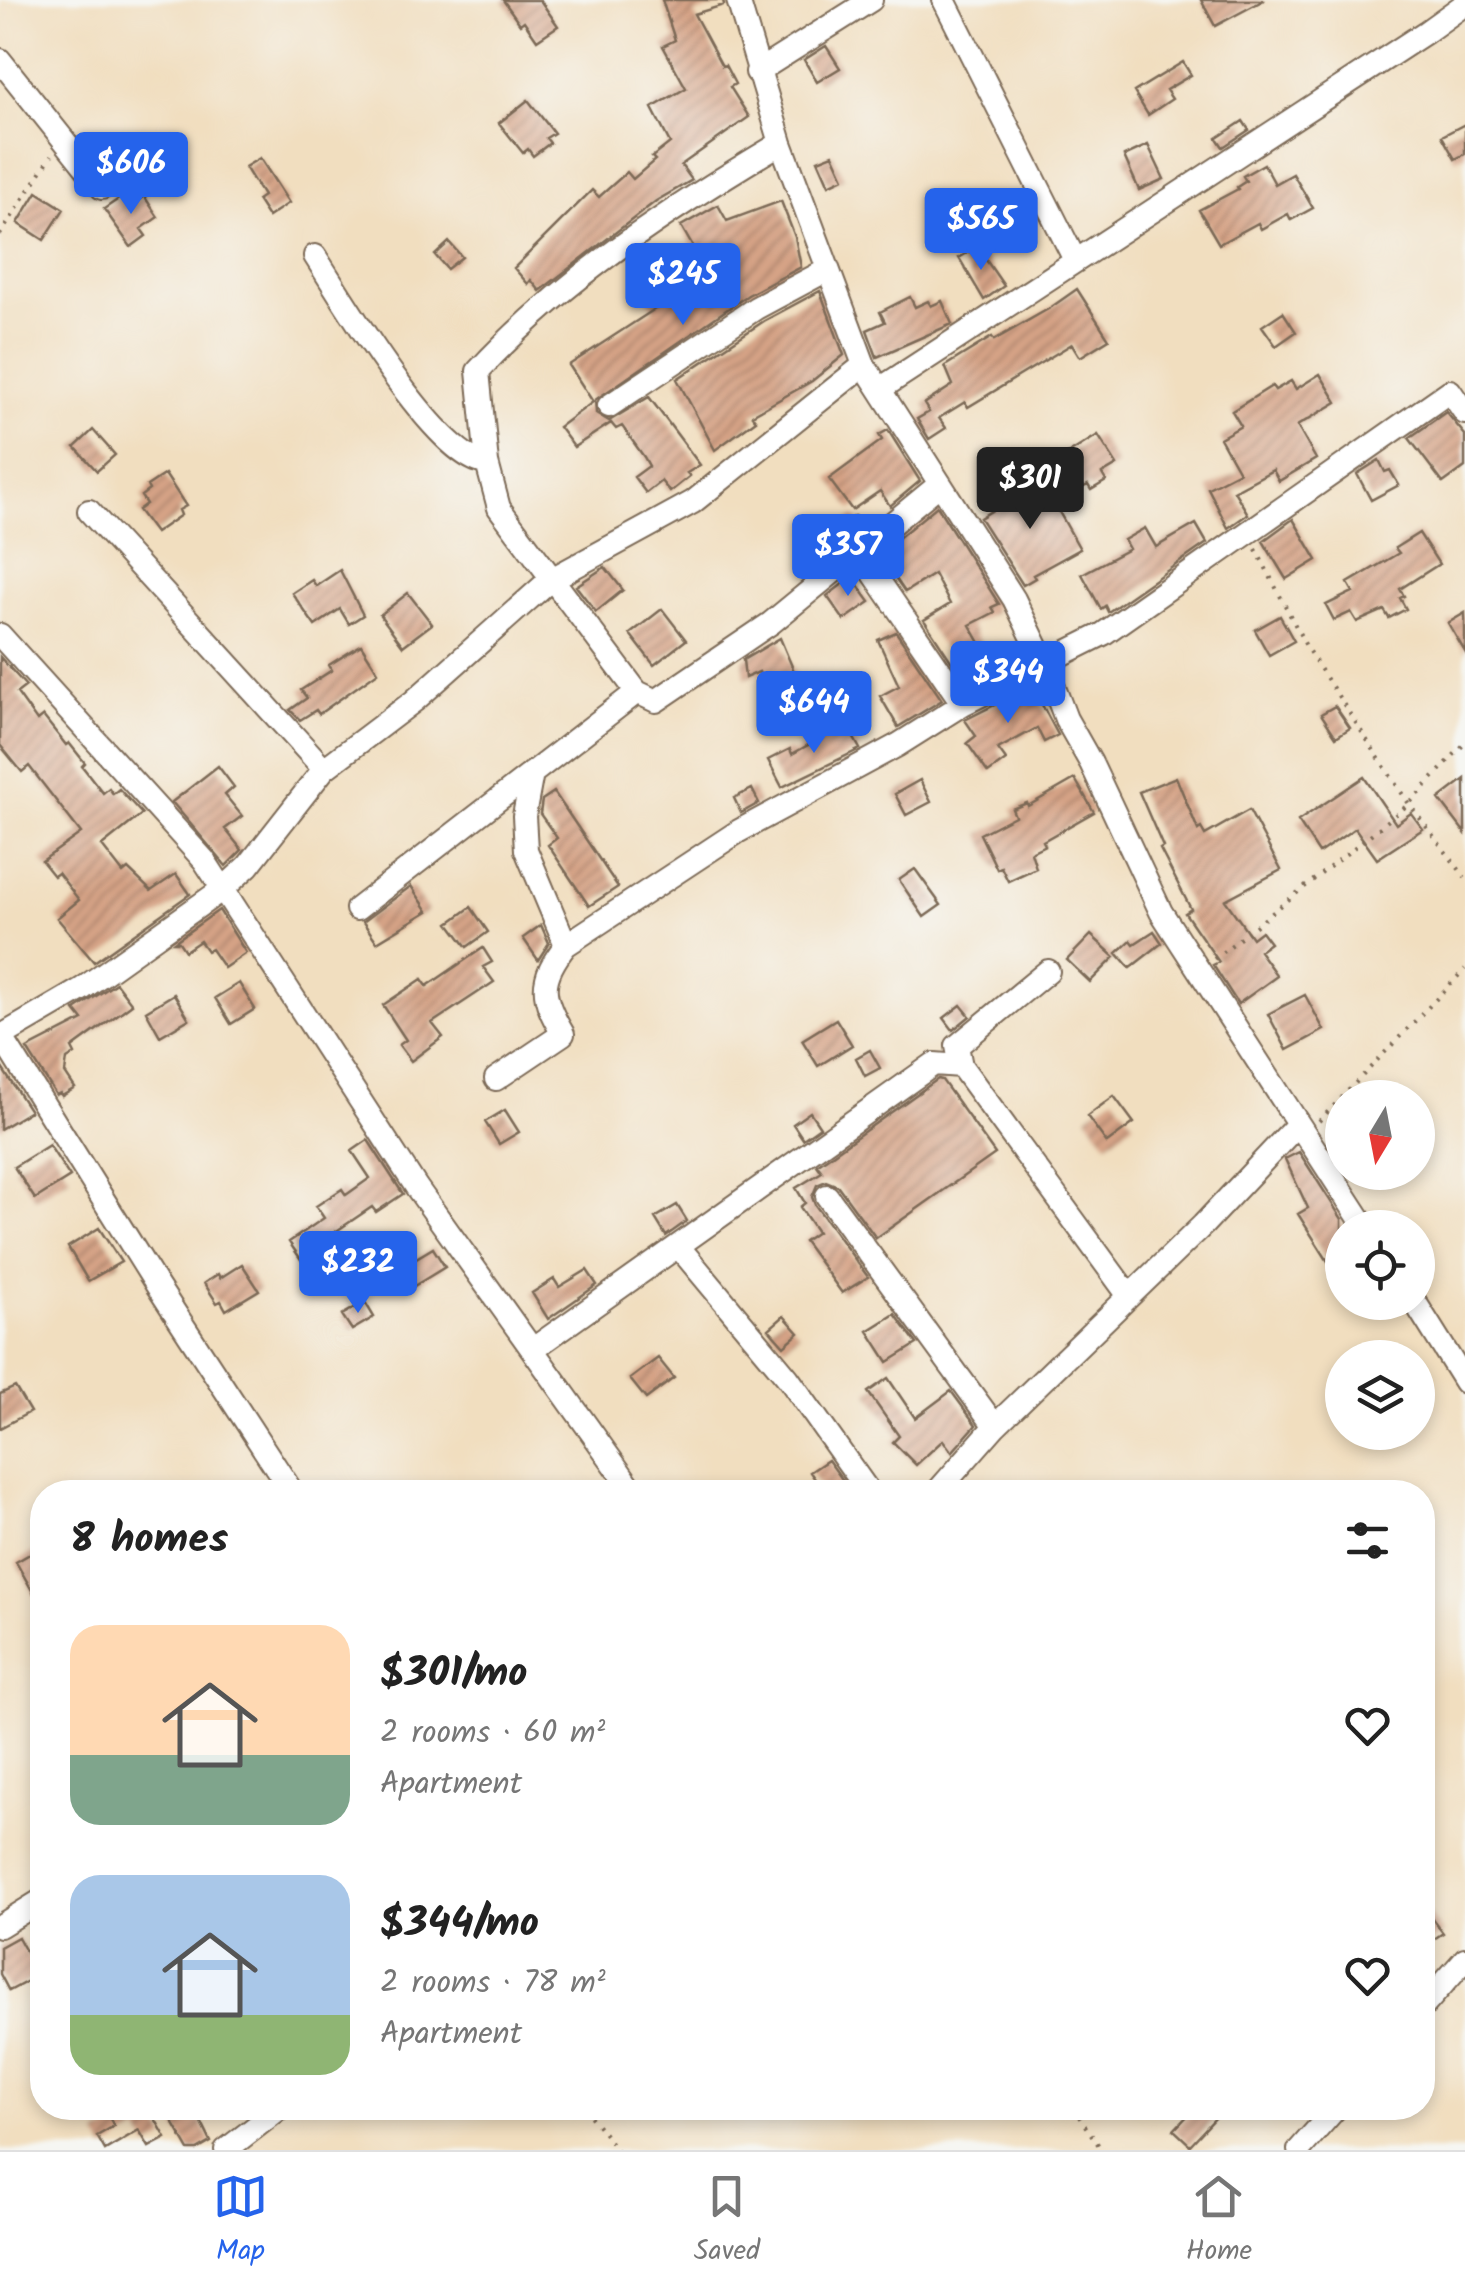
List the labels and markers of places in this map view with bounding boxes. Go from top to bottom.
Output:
pin: $606 [72,132,190,217]
pin: $565 [922,188,1040,273]
pin: $245 [624,243,742,328]
pin: $301 [971,447,1089,532]
pin: $357 [789,514,907,599]
pin: $344 [949,641,1067,726]
pin: $644 [755,671,873,756]
pin: $232 [299,1231,417,1316]

